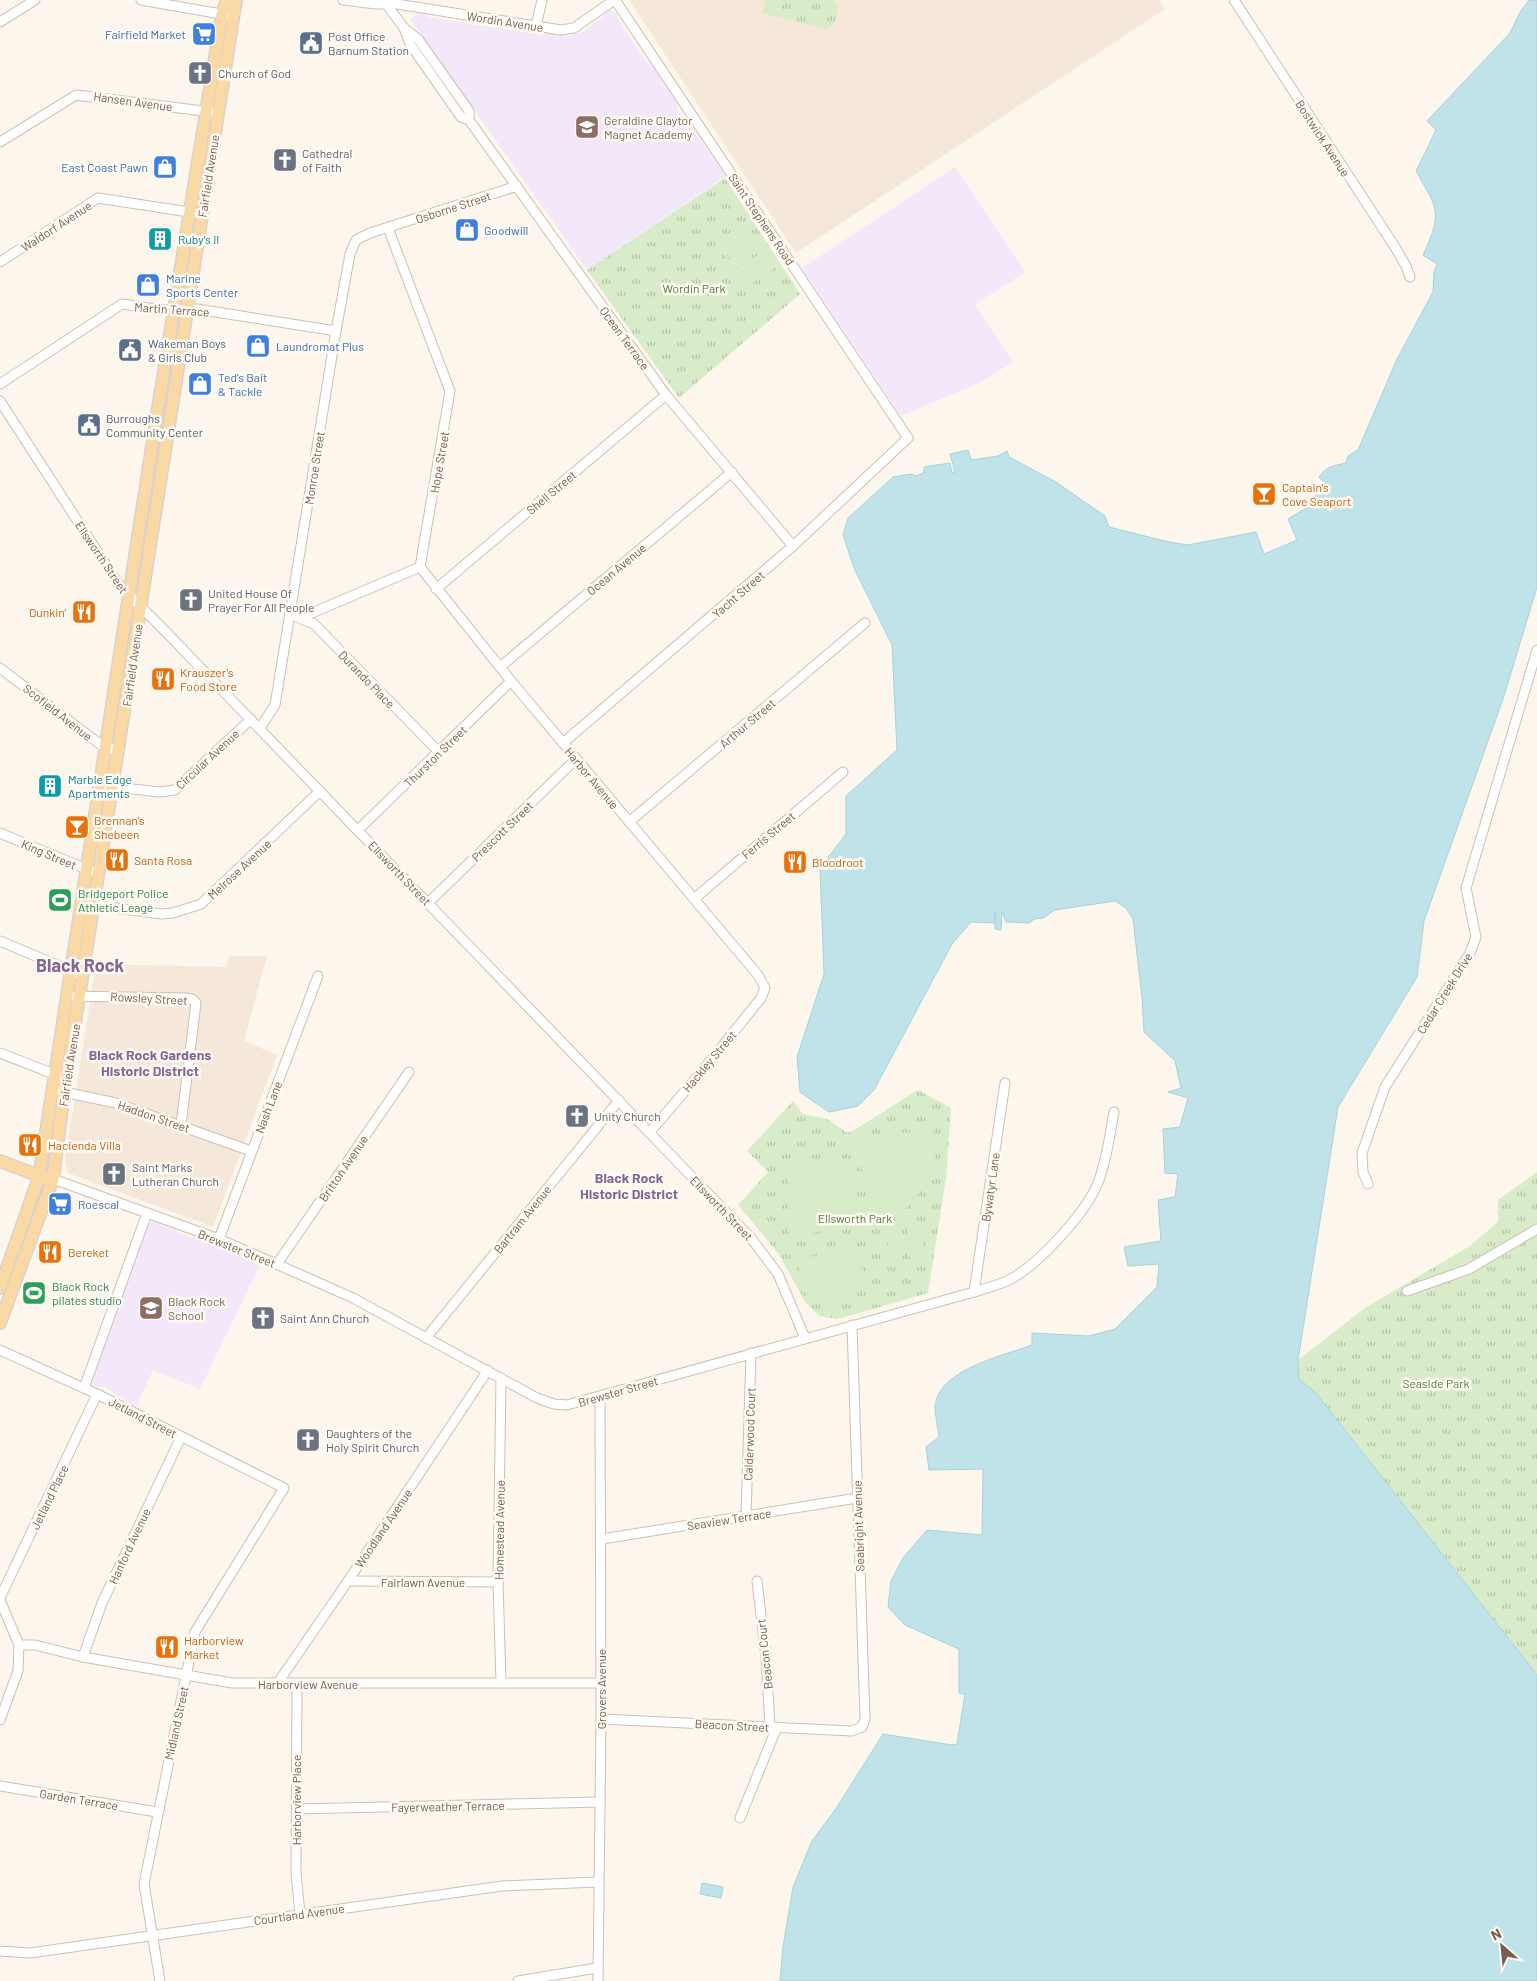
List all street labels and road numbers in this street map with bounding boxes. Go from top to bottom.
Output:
street label: Wordin Avenue [466,8,544,34]
street label: Hansen Avenue [93,89,173,113]
street label: Bostwick Avenue [1293,97,1353,179]
street label: Fairfield Avenue [195,134,221,218]
street label: Saint Stephens Road [726,170,798,268]
street label: Osborne Street [413,188,493,226]
street label: Waldorf Avenue [18,198,94,254]
street label: Martin Terrace [134,299,210,319]
street label: Ocean Terrace [597,304,653,372]
street label: Monroe Street [301,430,327,506]
street label: Hope Street [427,430,451,494]
street label: Shell Street [523,467,579,517]
street label: Ellsworth Street [73,518,131,596]
street label: Ocean Avenue [583,540,649,598]
street label: Yacht Street [709,568,767,620]
street label: Fairfield Avenue [119,623,145,707]
street label: Durando Place [336,647,398,711]
street label: Scofield Avenue [21,681,95,743]
street label: Arthur Street [716,696,778,750]
street label: Thurston Street [401,722,469,790]
street label: Circular Avenue [173,726,241,792]
street label: Harbor Avenue [562,744,622,812]
street label: Prescott Street [468,798,536,864]
street label: Ferris Street [738,809,798,861]
street label: King Street [19,836,79,872]
street label: Melrose Avenue [204,836,274,902]
street label: Ellsworth Street [366,838,434,908]
street label: Cedar Creek Drive [1414,950,1474,1036]
street label: Rowsley Street [110,989,188,1007]
street label: Fairfield Avenue [56,1023,82,1107]
street label: Hackley Street [679,1027,739,1095]
street label: Nash Lane [252,1079,284,1135]
street label: Haddon Street [116,1097,192,1135]
street label: Britton Avenue [316,1132,370,1204]
street label: Bywatyr Lane [978,1151,1002,1223]
street label: Ellsworth Street [688,1173,756,1243]
street label: Bartram Avenue [490,1182,554,1256]
street label: Brewster Street [196,1226,278,1270]
street label: Brewster Street [577,1373,659,1409]
street label: Calderwood Court [740,1387,758,1481]
street label: Jetland Street [107,1394,179,1440]
street label: Jetland Place [27,1462,71,1532]
street label: Homestead Avenue [491,1480,507,1580]
street label: Seabright Avenue [849,1480,867,1572]
street label: Woodland Avenue [351,1486,415,1570]
street label: Seaview Terrace [686,1505,772,1533]
street label: Hanford Avenue [105,1506,153,1586]
street label: Fairlawn Avenue [381,1575,465,1589]
street label: Beacon Court [753,1618,775,1690]
street label: Grovers Avenue [594,1649,608,1729]
street label: Harborview Avenue [258,1677,358,1691]
street label: Midland Street [161,1685,191,1761]
street label: Beacon Street [694,1716,770,1734]
street label: Harborview Place [289,1755,303,1845]
street label: Garden Terrace [39,1786,119,1812]
street label: Fayerweather Terrace [391,1798,505,1814]
street label: Courtland Avenue [253,1901,345,1927]

